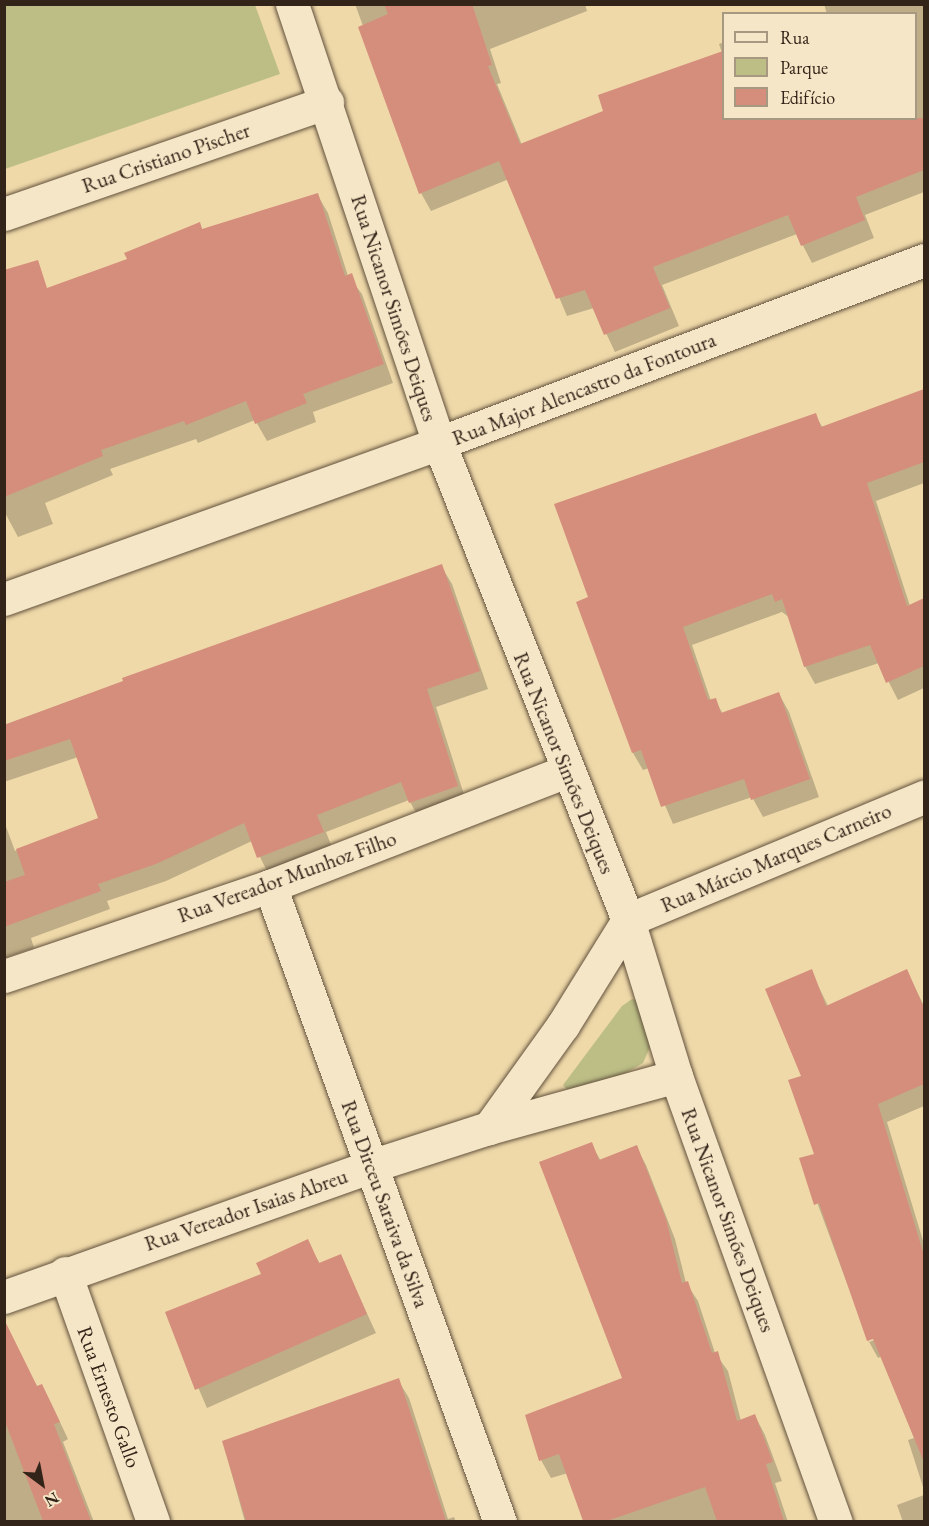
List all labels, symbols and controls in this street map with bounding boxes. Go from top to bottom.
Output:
legend [722,12,917,120]
text: Rua [780,26,810,49]
text: Parque [780,56,828,79]
text: Edifício [780,86,835,109]
street label: Rua Cristiano Pischer [79,117,253,199]
street label: Rua Nicanor Simões Deiques [345,192,443,424]
street label: Rua Major Alencastro da Fontoura [449,327,719,451]
street label: Rua Nicanor Simões Deiques [508,649,620,877]
street label: Rua Márcio Marques Carneiro [657,798,895,918]
street label: Rua Vereador Munhoz Filho [174,826,400,928]
street label: Rua Dirceu Saraiva da Silva [336,1097,434,1311]
street label: Rua Nicanor Simões Deiques [676,1104,780,1336]
street label: Rua Vereador Isaias Abreu [141,1163,351,1257]
street label: Rua Ernesto Gallo [72,1323,146,1471]
north arrow [12,1454,72,1514]
text: N [41,1487,63,1512]

